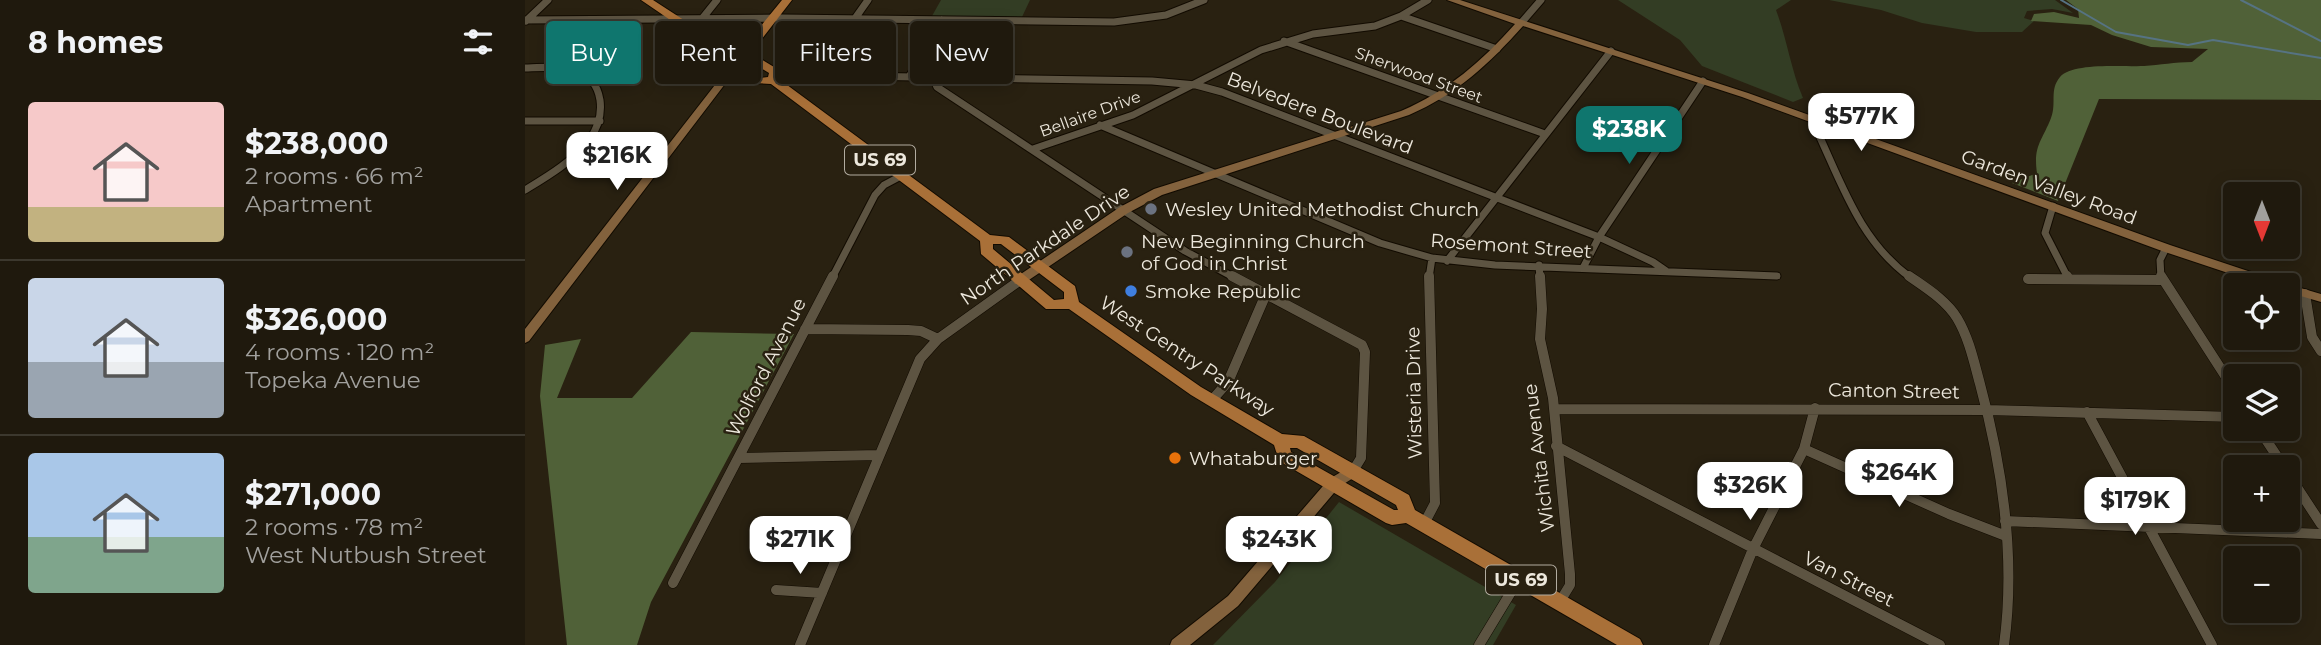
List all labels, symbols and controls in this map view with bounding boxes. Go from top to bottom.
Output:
chip: Buy [546,21,641,84]
chip: Rent [655,21,761,84]
chip: Filters [775,21,896,84]
chip: New [910,21,1013,84]
icon: filters [459,23,497,61]
text: 8 homes [28,24,163,61]
street label: Sherwood Street [1353,43,1486,107]
street label: Belvedere Boulevard [1224,67,1416,159]
street label: Bellaire Drive [1037,87,1143,141]
pin: $577K [1812,94,1910,153]
text: $577K [1824,102,1898,130]
pin: $238K [1580,106,1678,166]
text: $238K [1592,115,1666,143]
text: $238,000 [245,125,388,162]
icon: home [84,130,168,214]
pin: $216K [568,132,666,192]
text: $216K [583,141,651,169]
street label: Garden Valley Road [1958,144,2140,230]
road number: US 69 [845,146,915,174]
text: 2 rooms · 66 m² [245,162,424,190]
street label: North Parkdale Drive [956,180,1134,310]
north arrow [2223,182,2299,259]
map controls [2223,182,2300,623]
text: Apartment [245,190,373,218]
place label: Wesley United Methodist Church [1165,198,1479,221]
marker: Wesley United Methodist Church [1143,201,1159,217]
street label: Rosemont Street [1430,229,1593,263]
place label: New Beginning Church of God in Christ [1141,230,1365,275]
marker: New Beginning Church of God in Christ [1119,244,1135,260]
button: locate [2223,273,2300,350]
place label: Smoke Republic [1145,280,1301,303]
marker: Smoke Republic [1123,283,1139,299]
street label: West Gentry Parkway [1095,291,1279,421]
street label: Wolford Avenue [721,294,811,440]
text: $326,000 [245,301,387,338]
icon: home [84,306,168,390]
street label: Wisteria Drive [1401,327,1427,459]
text: 4 rooms · 120 m² [245,338,434,366]
button: layers [2223,364,2300,441]
text: Topeka Avenue [245,366,421,394]
street label: Canton Street [1828,378,1960,404]
street label: Wichita Avenue [1518,382,1560,534]
place label: Whataburger [1189,447,1318,470]
pin: $264K [1850,449,1948,509]
marker: Whataburger [1167,450,1183,466]
button: + [2223,455,2300,532]
text: $264K [1861,458,1937,486]
pin: $326K [1701,462,1799,522]
text: $326K [1713,471,1787,499]
text: $271,000 [245,476,381,513]
pin: $179K [2086,477,2184,537]
icon: home [84,481,168,565]
text: $179K [2100,486,2170,514]
text: 2 rooms · 78 m² [245,513,423,541]
pin: $271K [751,516,849,576]
pin: $243K [1230,516,1328,576]
text: $271K [766,525,834,553]
text: $243K [1242,525,1316,553]
text: West Nutbush Street [245,541,487,569]
street label: Van Street [1800,546,1898,612]
button: − [2223,546,2300,623]
road number: US 69 [1486,566,1556,594]

